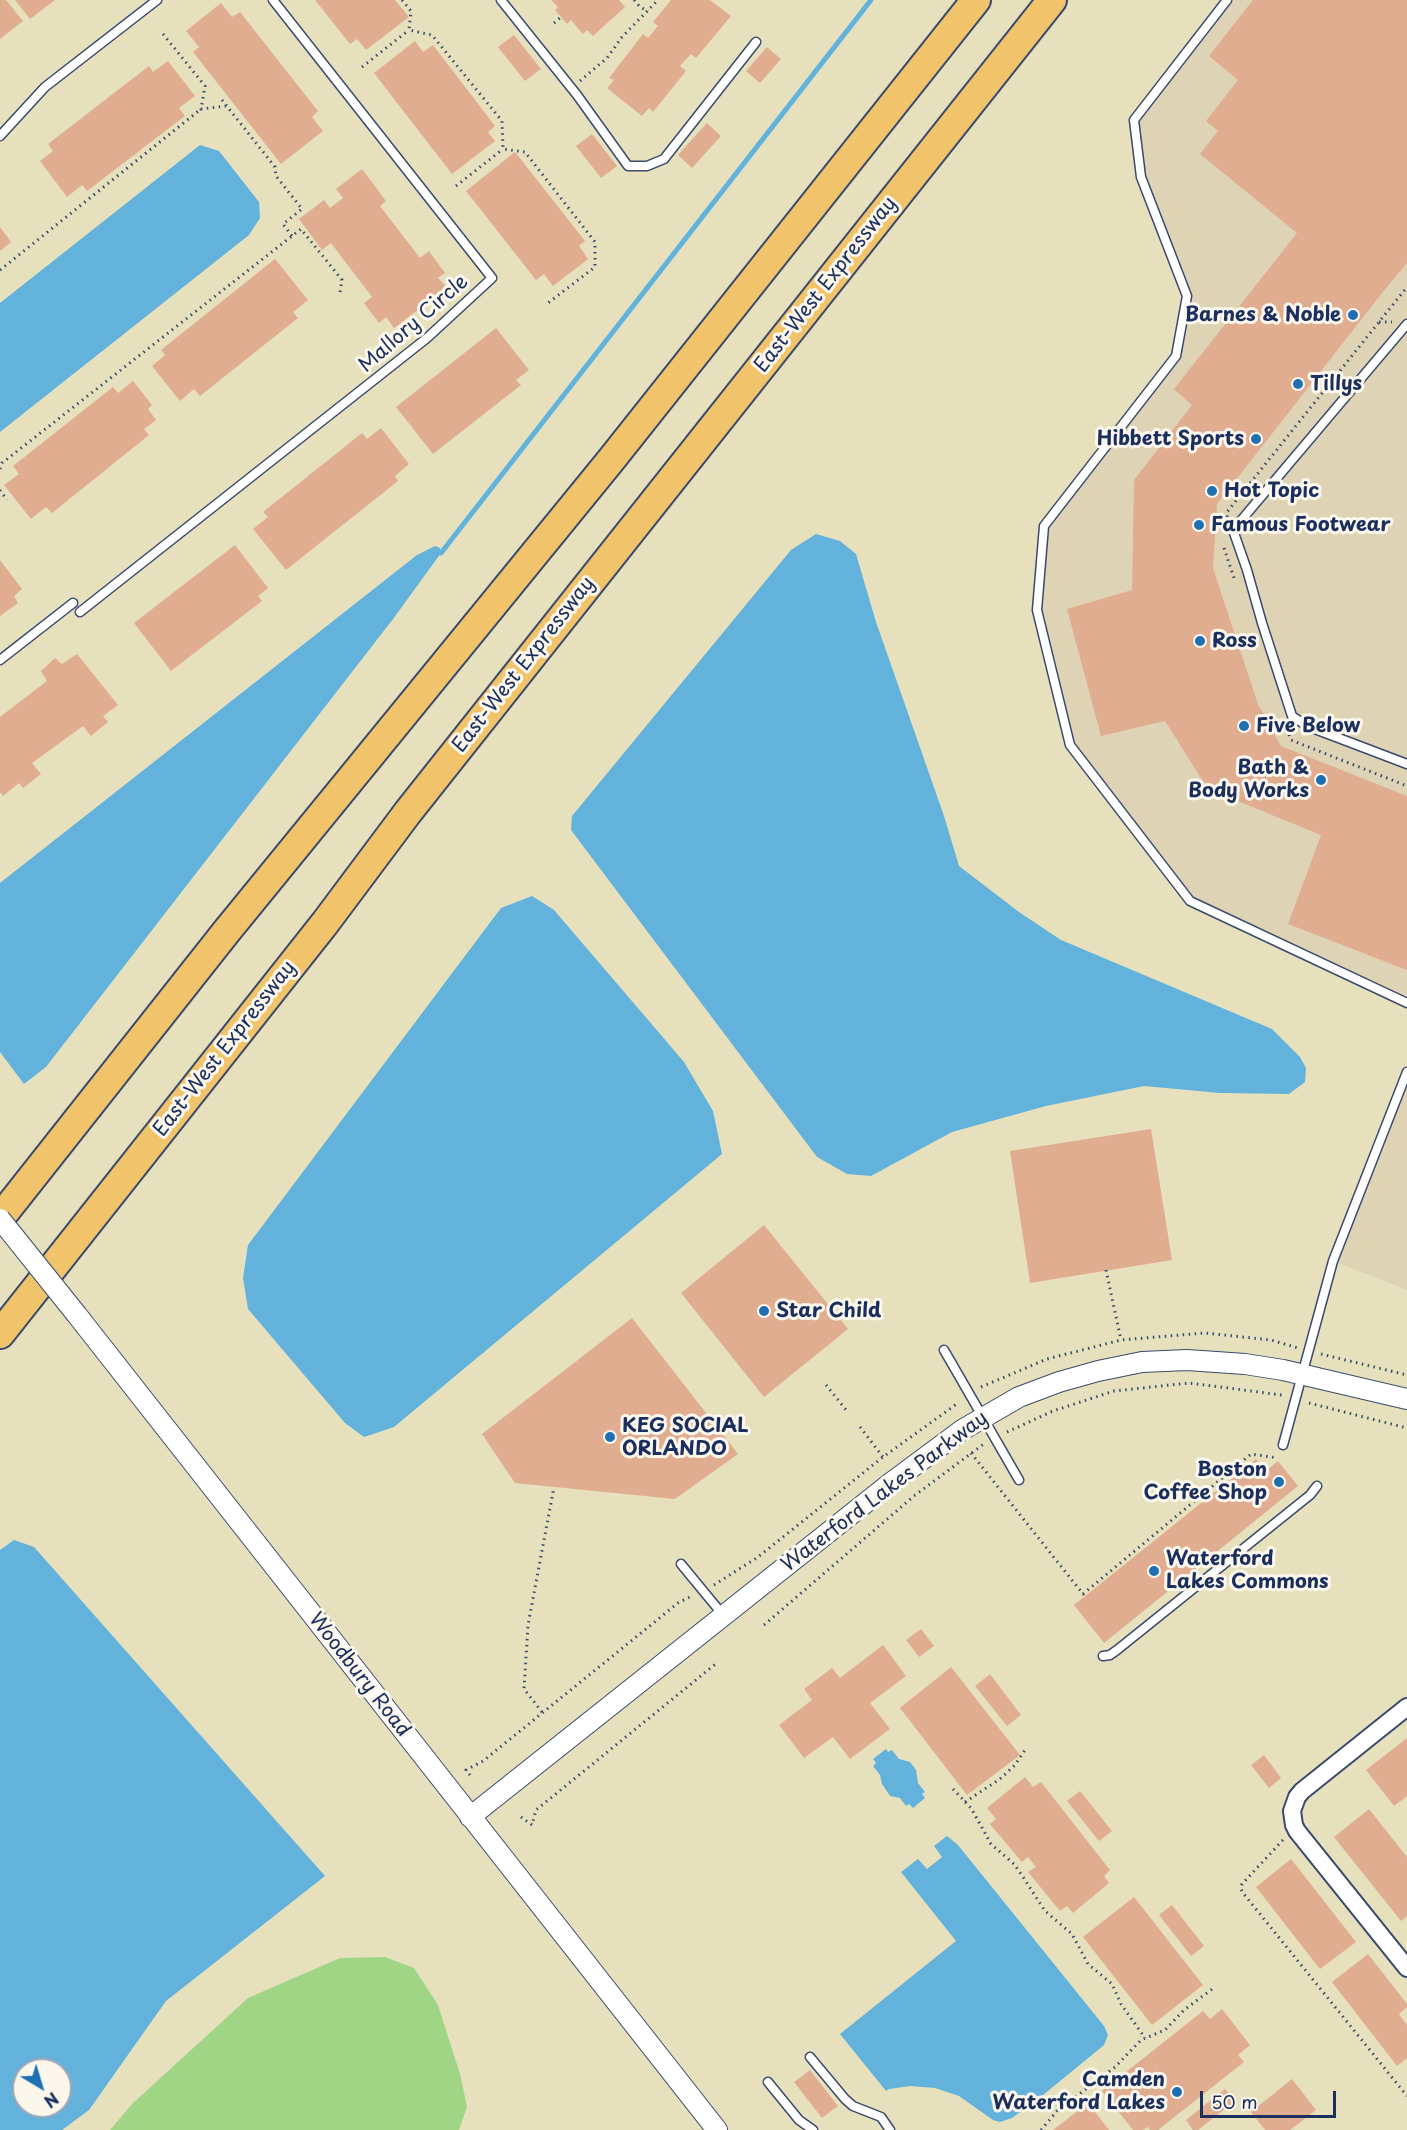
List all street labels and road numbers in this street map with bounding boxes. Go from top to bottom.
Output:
street label: East-West Expressway [750,192,902,378]
street label: Mallory Circle [354,270,474,378]
street label: East-West Expressway [448,572,600,758]
street label: East-West Expressway [149,956,301,1142]
street label: Waterford Lakes Parkway [777,1407,993,1577]
street label: Woodbury Road [303,1608,415,1742]

